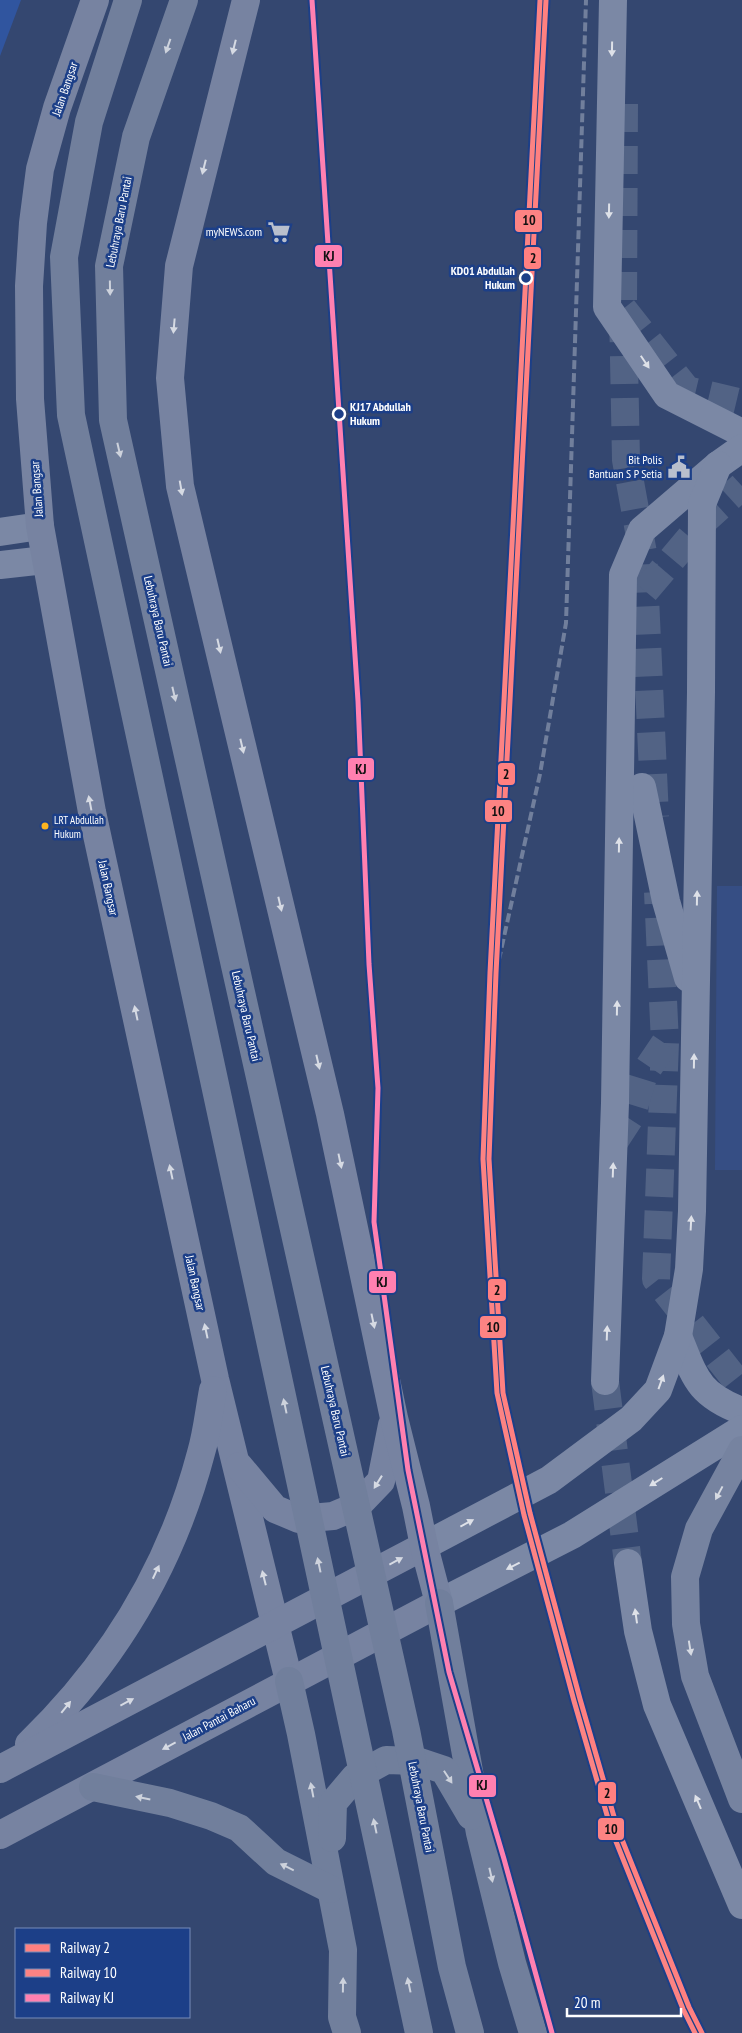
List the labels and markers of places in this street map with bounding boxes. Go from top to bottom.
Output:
supermarket icon: myNEWS.com [266,219,292,245]
place label: myNEWS.com [206,224,262,239]
place label: KD01 Abdullah Hukum [451,263,515,292]
marker: KD01 Abdullah Hukum [519,271,533,285]
place label: KJ17 Abdullah Hukum [350,399,411,428]
marker: KJ17 Abdullah Hukum [332,407,346,421]
place label: Bit Polis Bantuan S P Setia [589,452,662,481]
public building icon: Bit Polis Bantuan S P Setia [666,454,692,480]
place label: LRT Abdullah Hukum [54,813,104,841]
marker: LRT Abdullah Hukum [40,821,50,831]

